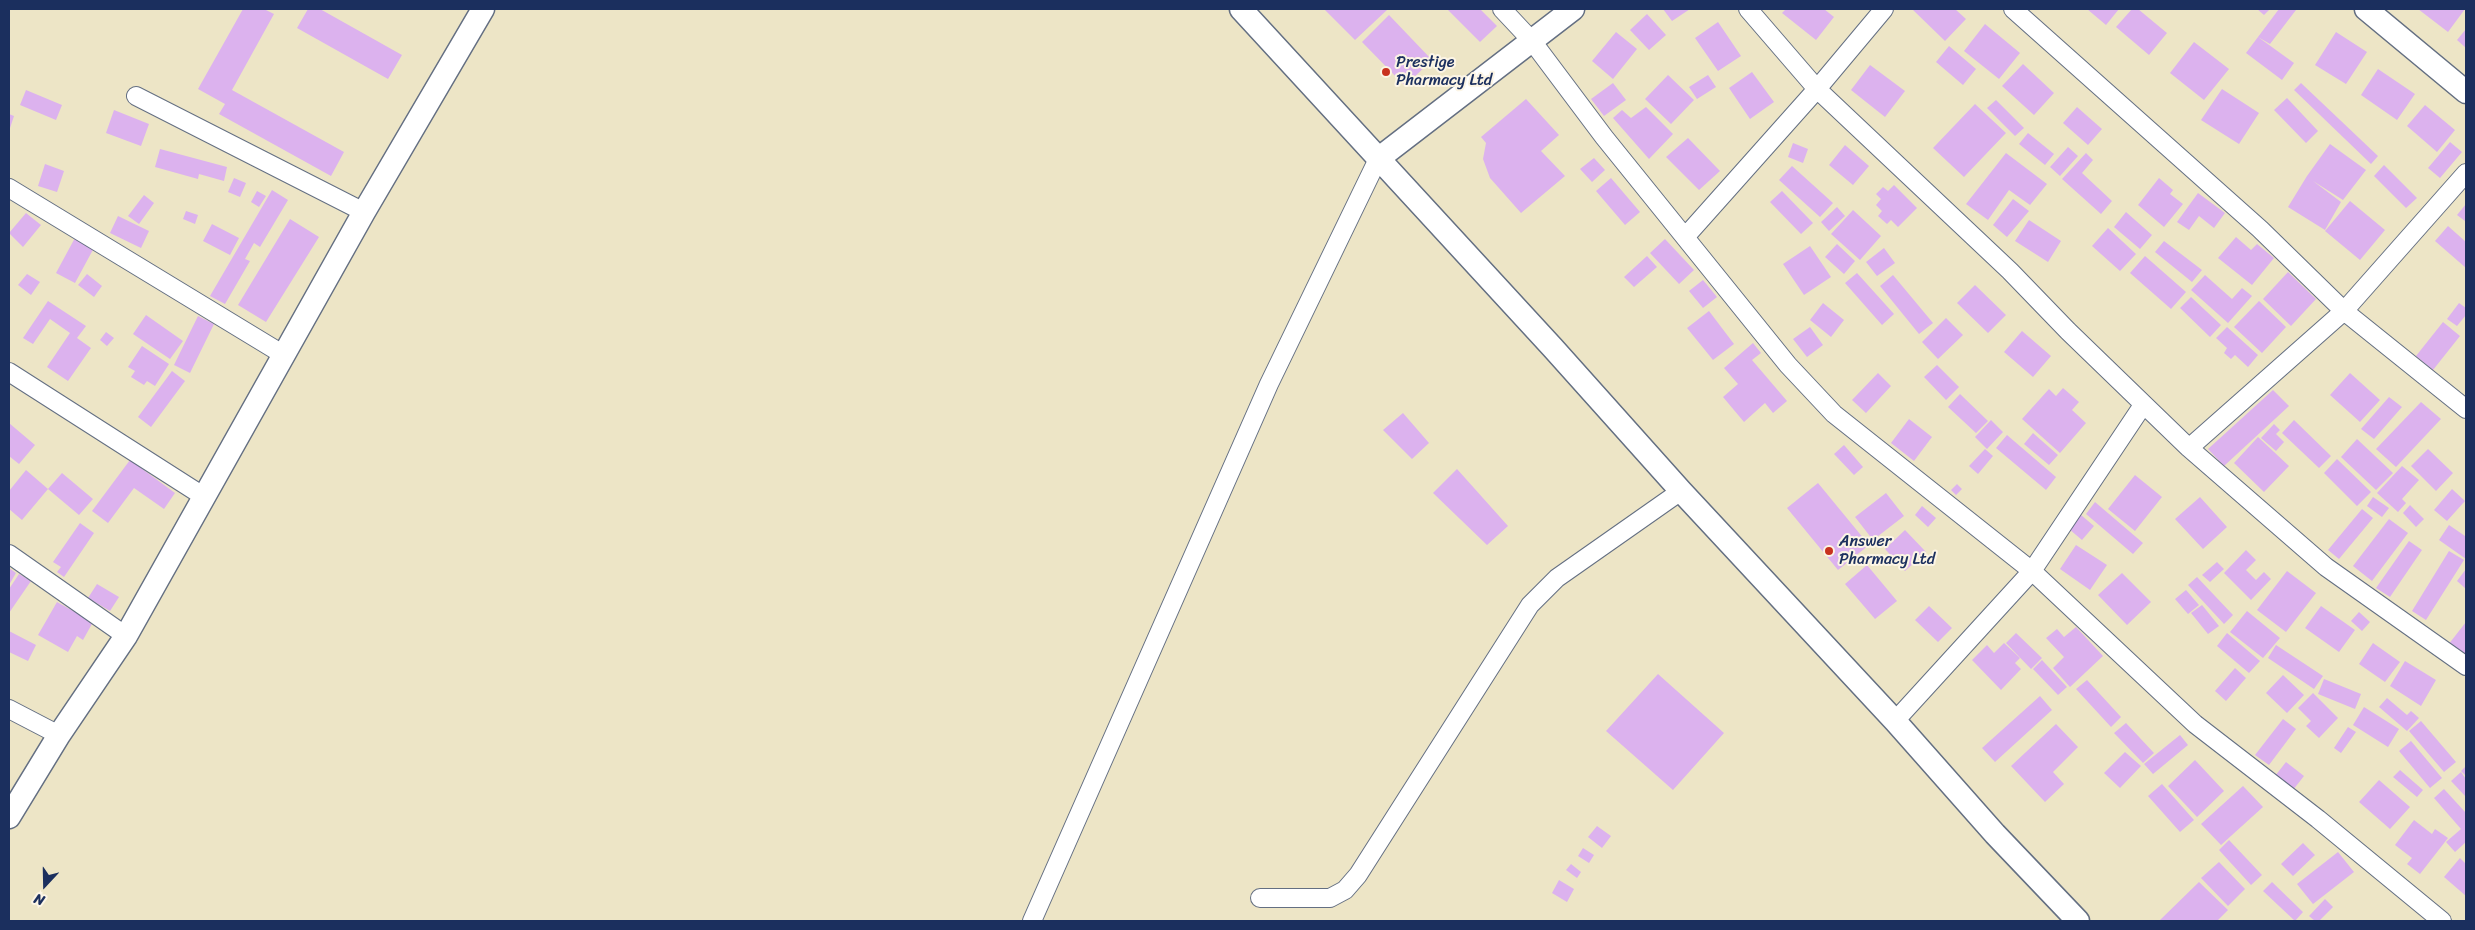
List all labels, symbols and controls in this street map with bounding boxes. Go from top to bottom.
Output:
place label: Prestige Pharmacy Ltd [1396,53,1492,91]
marker: Prestige Pharmacy Ltd [1380,66,1392,78]
place label: Answer Pharmacy Ltd [1839,532,1935,570]
marker: Answer Pharmacy Ltd [1823,545,1835,557]
north arrow [20,860,70,910]
text: N [30,886,48,913]

